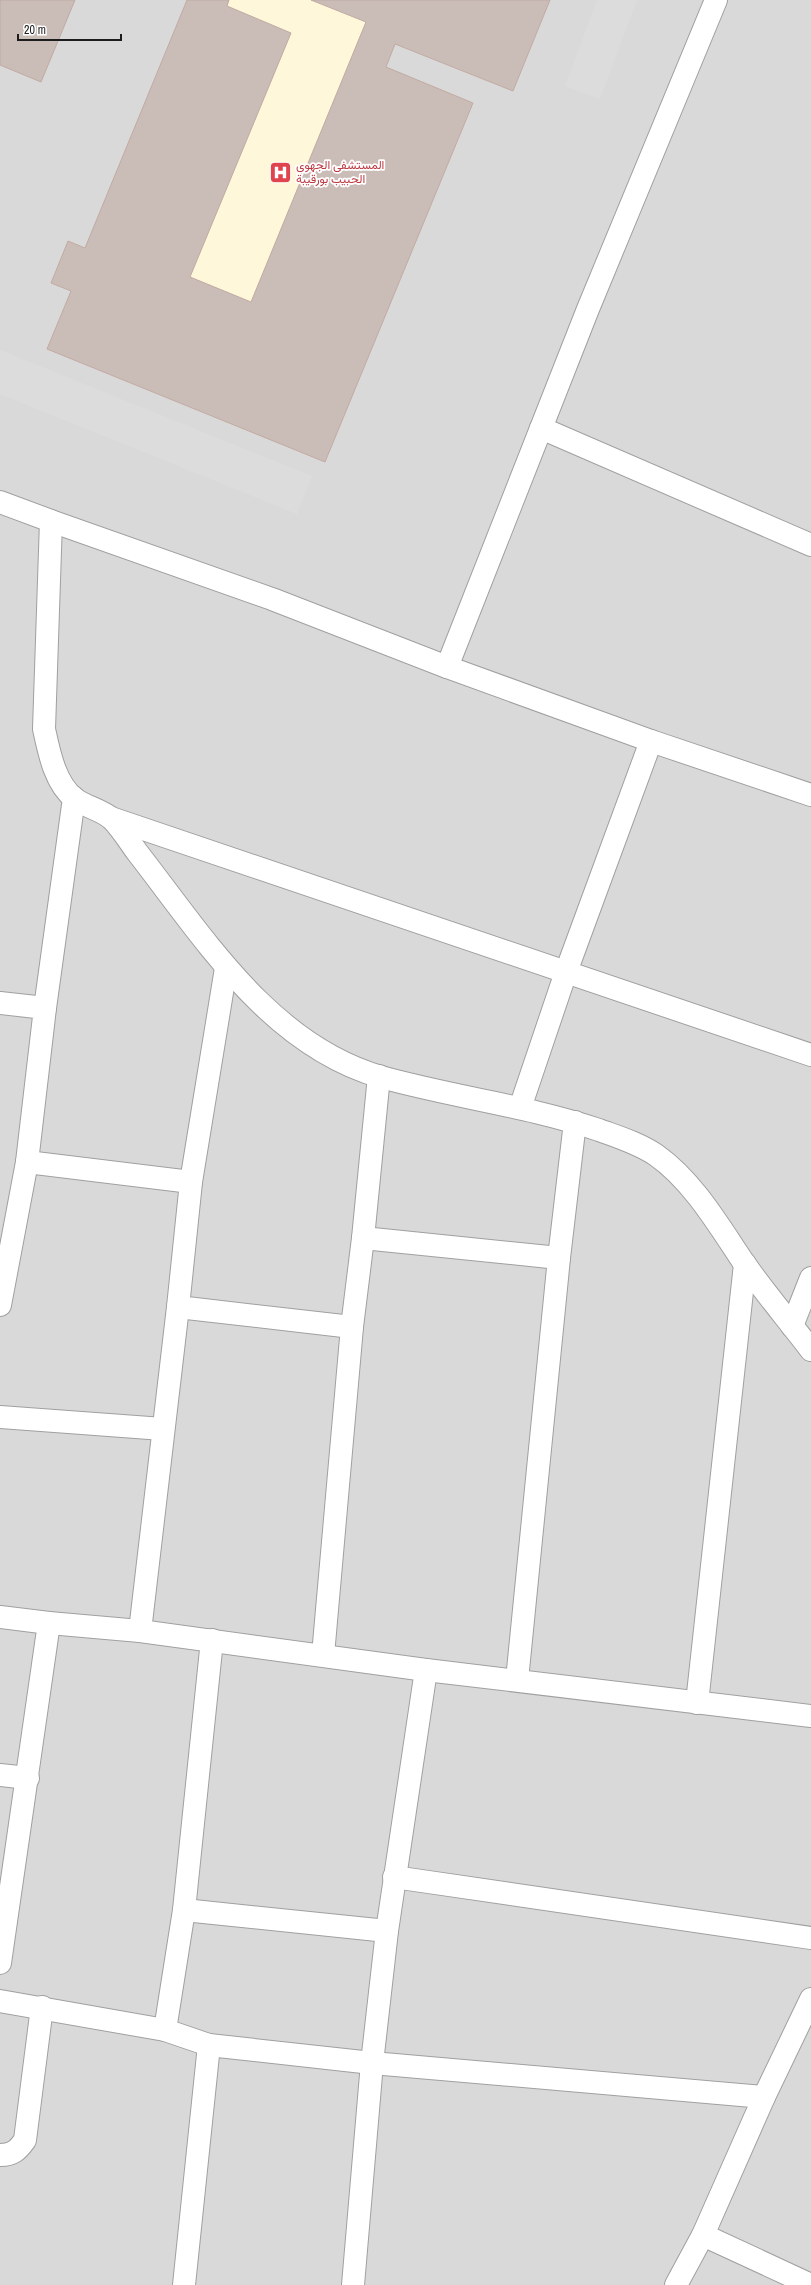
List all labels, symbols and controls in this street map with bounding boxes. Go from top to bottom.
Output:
scale bar [18,16,121,42]
text: 20 m [24,22,46,38]
place label: المستشفى الجهوي الحبيب بورقيبة [296,157,384,187]
hospital icon: المستشفى الجهوي الحبيب بورقيبة [268,159,294,185]

